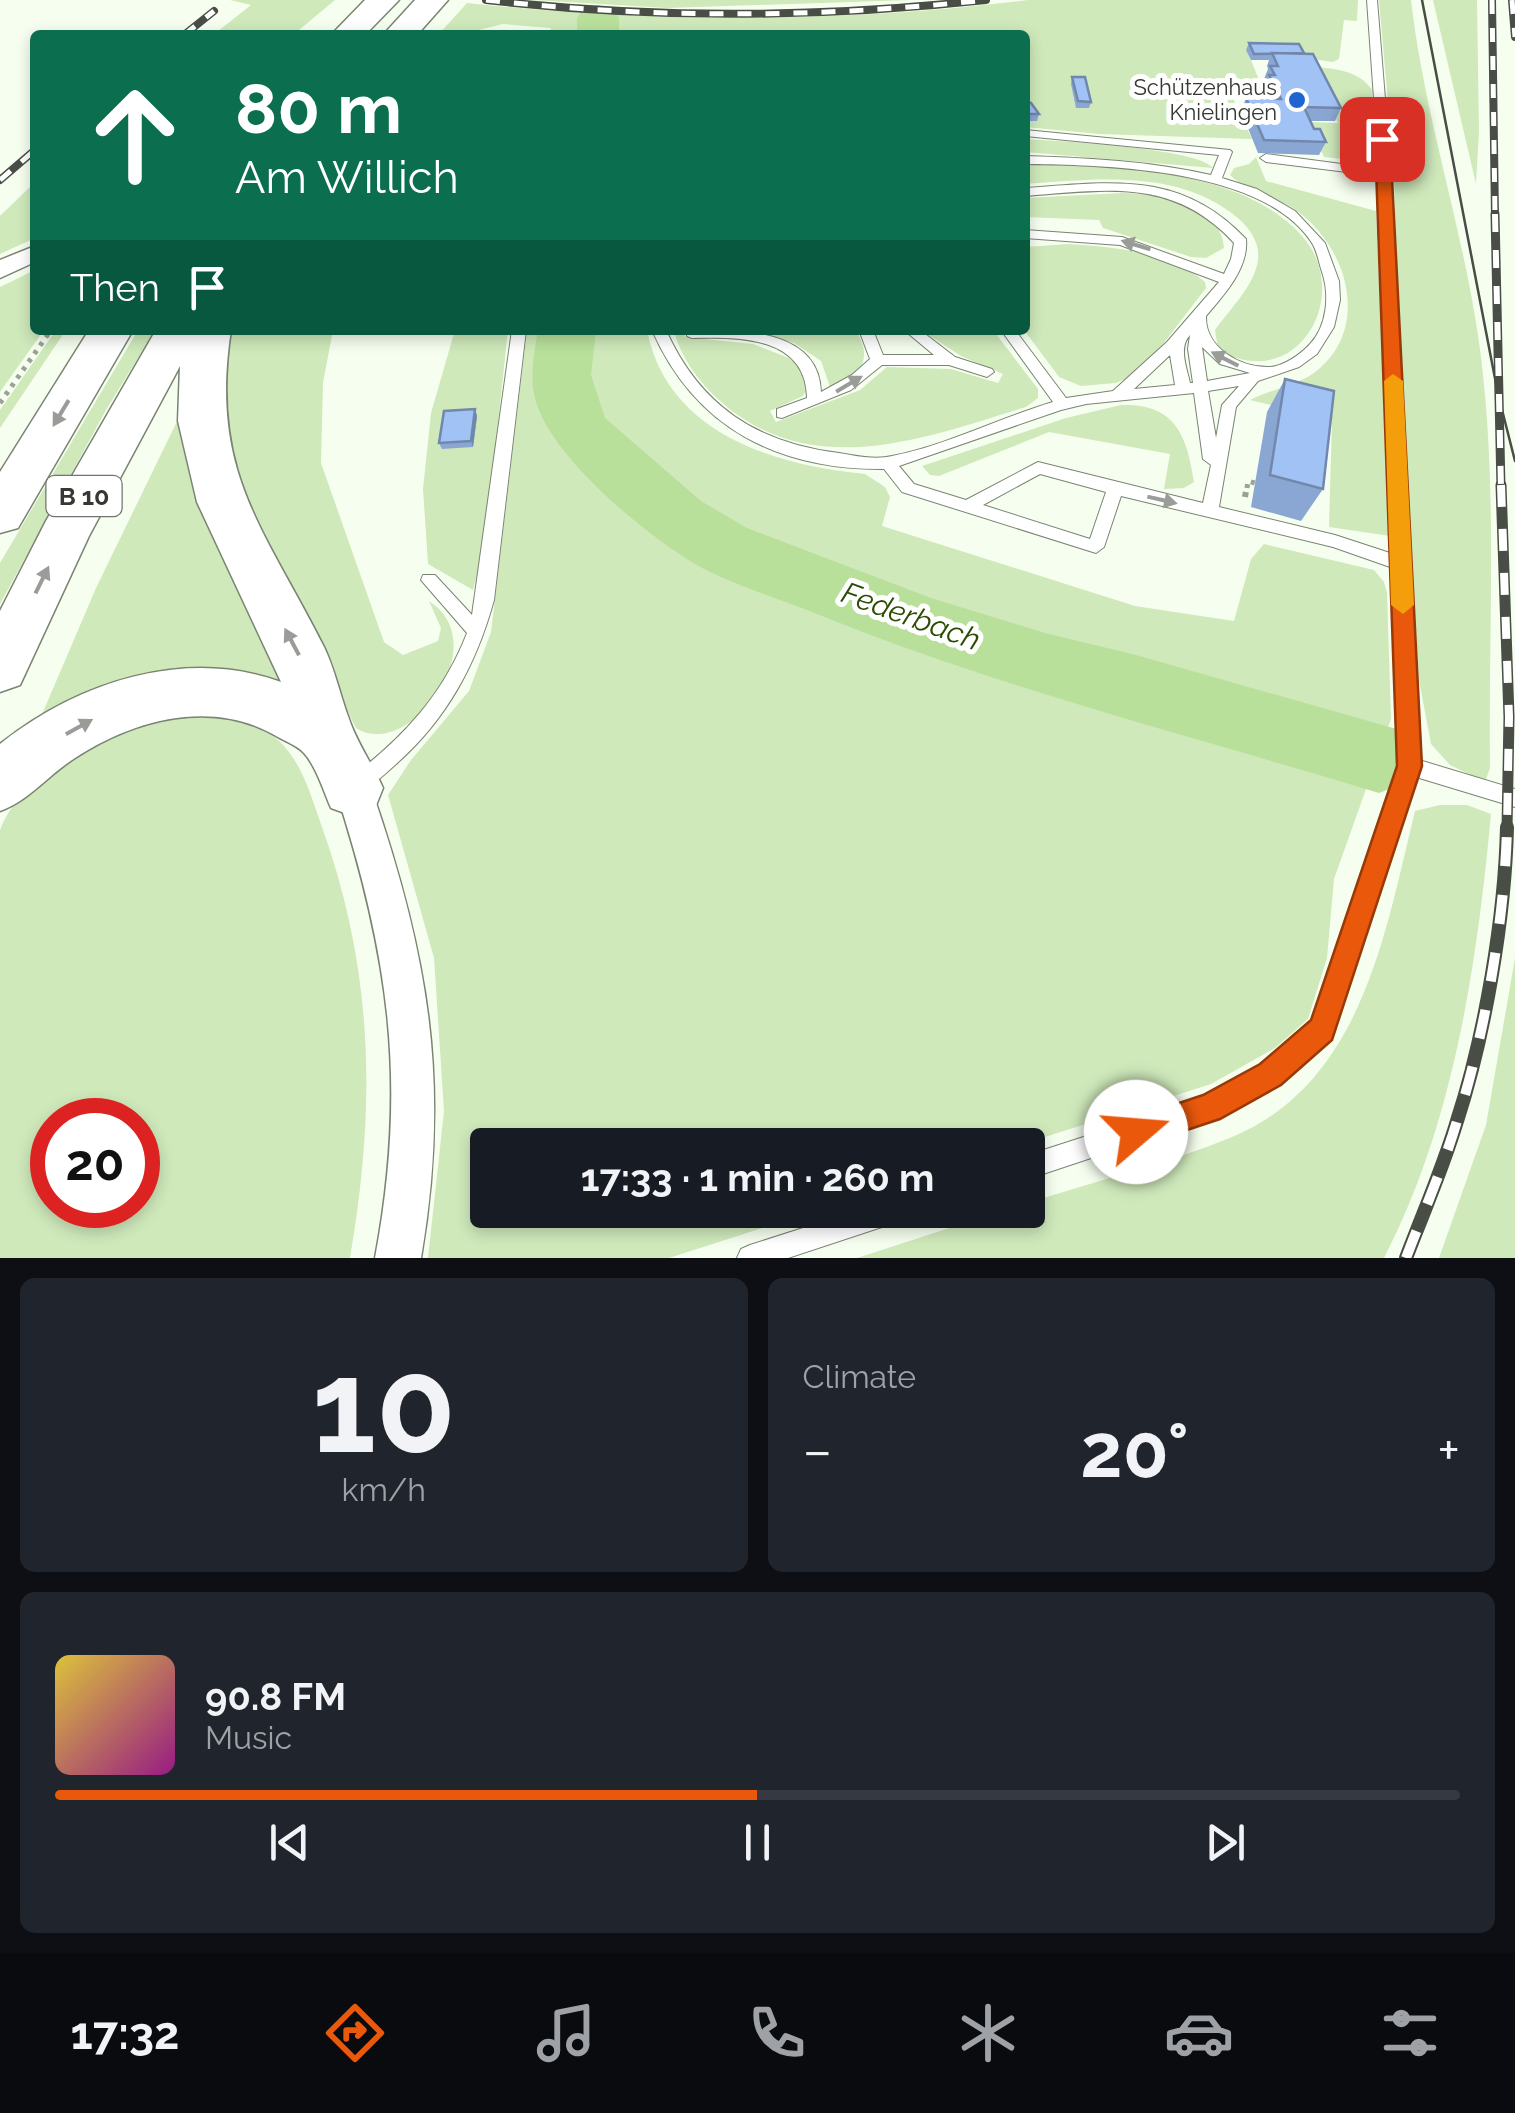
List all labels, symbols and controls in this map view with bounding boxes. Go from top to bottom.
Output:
text: 80 m [235,67,402,149]
icon: ahead [70,70,200,200]
place label: Schützenhaus Knielingen [1133,74,1277,125]
marker: Schützenhaus Knielingen [1286,89,1308,111]
pin [1340,97,1425,182]
icon: arrive [1355,112,1410,167]
text: Am Willich [235,151,459,204]
one-way arrow [1120,237,1150,252]
icon: arrive [180,260,235,315]
text: Then [70,265,160,310]
one-way arrow [1211,351,1240,368]
one-way arrow [835,376,863,393]
one-way arrow [53,399,70,427]
road number: B 10 [46,476,122,516]
one-way arrow [1147,493,1178,508]
one-way arrow [34,565,51,594]
water label: Federbach [837,575,985,657]
one-way arrow [284,628,301,657]
one-way arrow [64,718,93,735]
position arrow [1084,1080,1188,1184]
speed limit sign: 20 [30,1098,160,1228]
text: 17:33 · 1 min · 260 m [581,1155,934,1200]
text: 10 [312,1330,456,1482]
text: Climate [803,1358,916,1395]
text: 20° [1080,1406,1189,1495]
text: − [803,1418,832,1483]
text: + [1437,1418,1460,1483]
text: km/h [342,1471,426,1508]
text: 90.8 FM [205,1674,346,1719]
text: Music [205,1719,292,1756]
icon: previous [262,1815,317,1870]
icon: pause [730,1815,785,1870]
icon: next [1198,1815,1253,1870]
icon: directions [320,1998,390,2068]
icon: music [531,1998,601,2068]
icon: phone [742,1998,812,2068]
icon: climate [953,1998,1023,2068]
icon: car [1164,1998,1234,2068]
icon: filters [1375,1998,1445,2068]
text: 17:32 [70,2007,180,2060]

